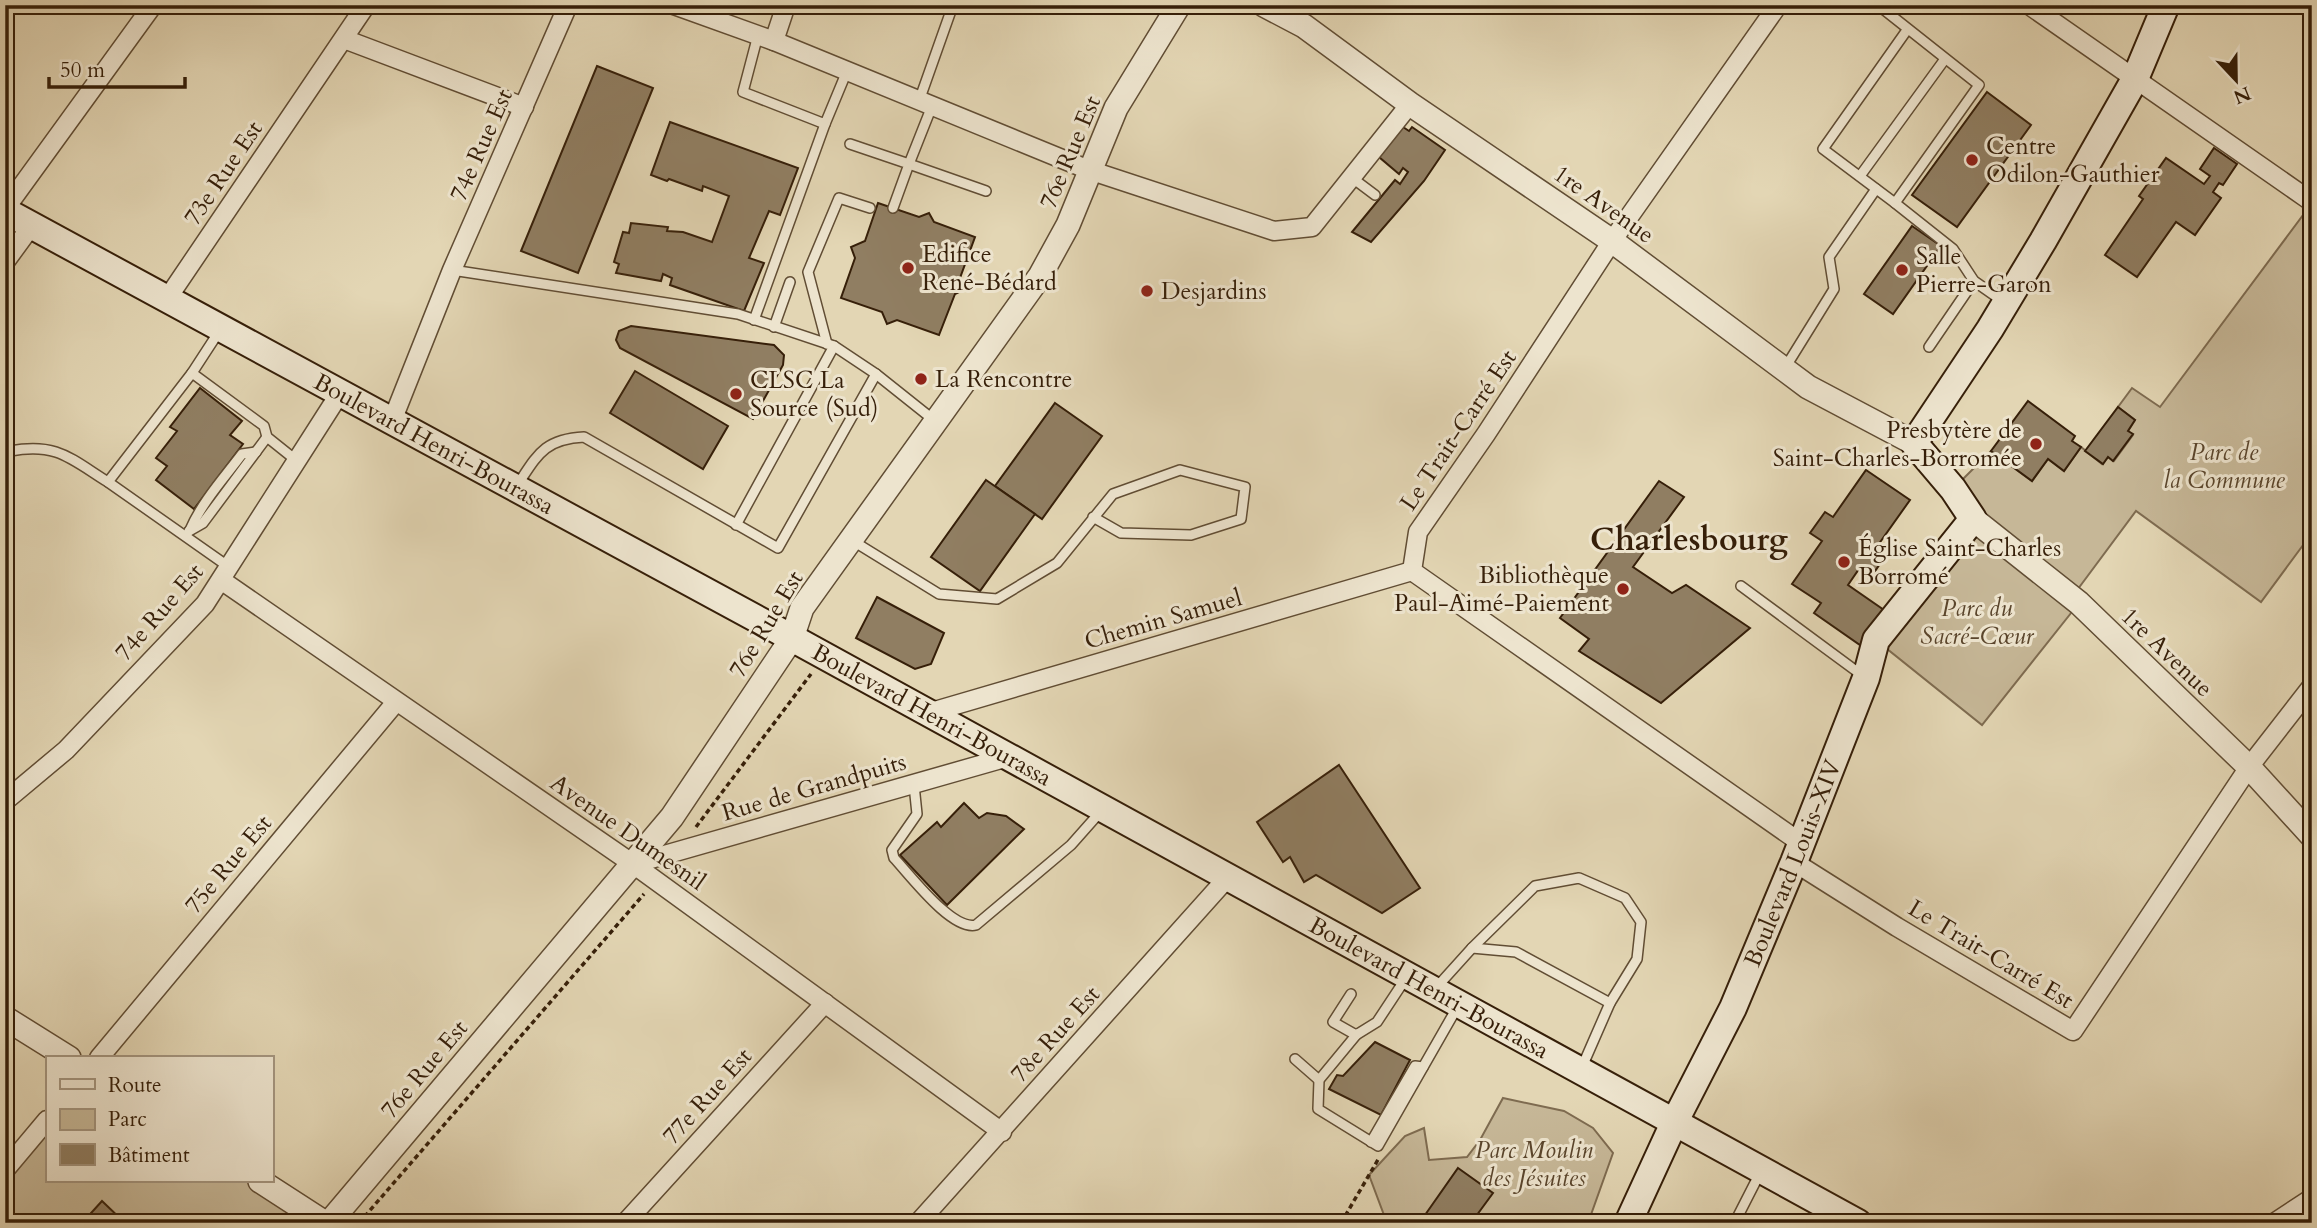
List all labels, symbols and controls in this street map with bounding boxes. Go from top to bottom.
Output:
scale bar [49,46,186,90]
north arrow [2202,46,2272,116]
text: 50 m [60,56,105,85]
text: N [2229,80,2255,110]
street label: 74e Rue Est [442,84,521,206]
street label: 76e Rue Est [1032,90,1109,214]
street label: 73e Rue Est [176,114,271,232]
place label: Centre Odilon-Gauthier [1986,130,2160,191]
marker: Centre Odilon-Gauthier [1964,152,1980,168]
street label: 1re Avenue [1547,158,1661,251]
place label: Edifice René-Bédard [922,238,1057,299]
place label: Salle Pierre-Garon [1916,240,2052,301]
marker: Edifice René-Bédard [900,260,916,276]
marker: Salle Pierre-Garon [1894,262,1910,278]
place label: Desjardins [1161,275,1267,308]
marker: Desjardins [1139,283,1155,299]
street label: Le Trait-Carré Est [1392,343,1525,517]
place label: La Rencontre [935,363,1072,396]
place label: CLSC La Source (Sud) [750,364,878,425]
street label: Boulevard Henri-Bourassa [308,366,560,523]
marker: La Rencontre [913,371,929,387]
marker: CLSC La Source (Sud) [728,386,744,402]
place label: Presbytère de Saint-Charles-Borromée [1773,414,2022,475]
marker: Presbytère de Saint-Charles-Borromée [2028,436,2044,452]
park label: Parc de la Commune [2163,436,2286,497]
district label: Charlesbourg [1590,518,1788,562]
place label: Église Saint-Charles Borromé [1858,532,2061,593]
marker: Église Saint-Charles Borromé [1836,554,1852,570]
street label: 74e Rue Est [108,556,211,668]
place label: Bibliothèque Paul-Aimé-Paiement [1394,559,1609,620]
street label: 76e Rue Est [722,564,812,684]
street label: Chemin Samuel [1081,581,1246,658]
marker: Bibliothèque Paul-Aimé-Paiement [1615,581,1631,597]
park label: Parc du Sacré-Cœur [1920,592,2035,653]
street label: 1re Avenue [2113,600,2220,705]
street label: Boulevard Henri-Bourassa [806,636,1058,795]
street label: Rue de Grandpuits [718,745,910,830]
street label: Boulevard Louis-XIV [1736,754,1850,972]
street label: Avenue Dumesnil [543,767,712,898]
street label: 75e Rue Est [177,808,280,921]
street label: Le Trait-Carré Est [1902,892,2080,1017]
street label: Boulevard Henri-Bourassa [1303,909,1555,1067]
street label: 78e Rue Est [1003,979,1108,1090]
street label: 76e Rue Est [373,1013,476,1126]
street label: 77e Rue Est [655,1041,760,1152]
legend [46,1056,273,1182]
text: Route [108,1071,162,1100]
text: Parc [108,1105,147,1134]
park label: Parc Moulin des Jésuites [1475,1134,1593,1195]
text: Bâtiment [108,1141,190,1170]

